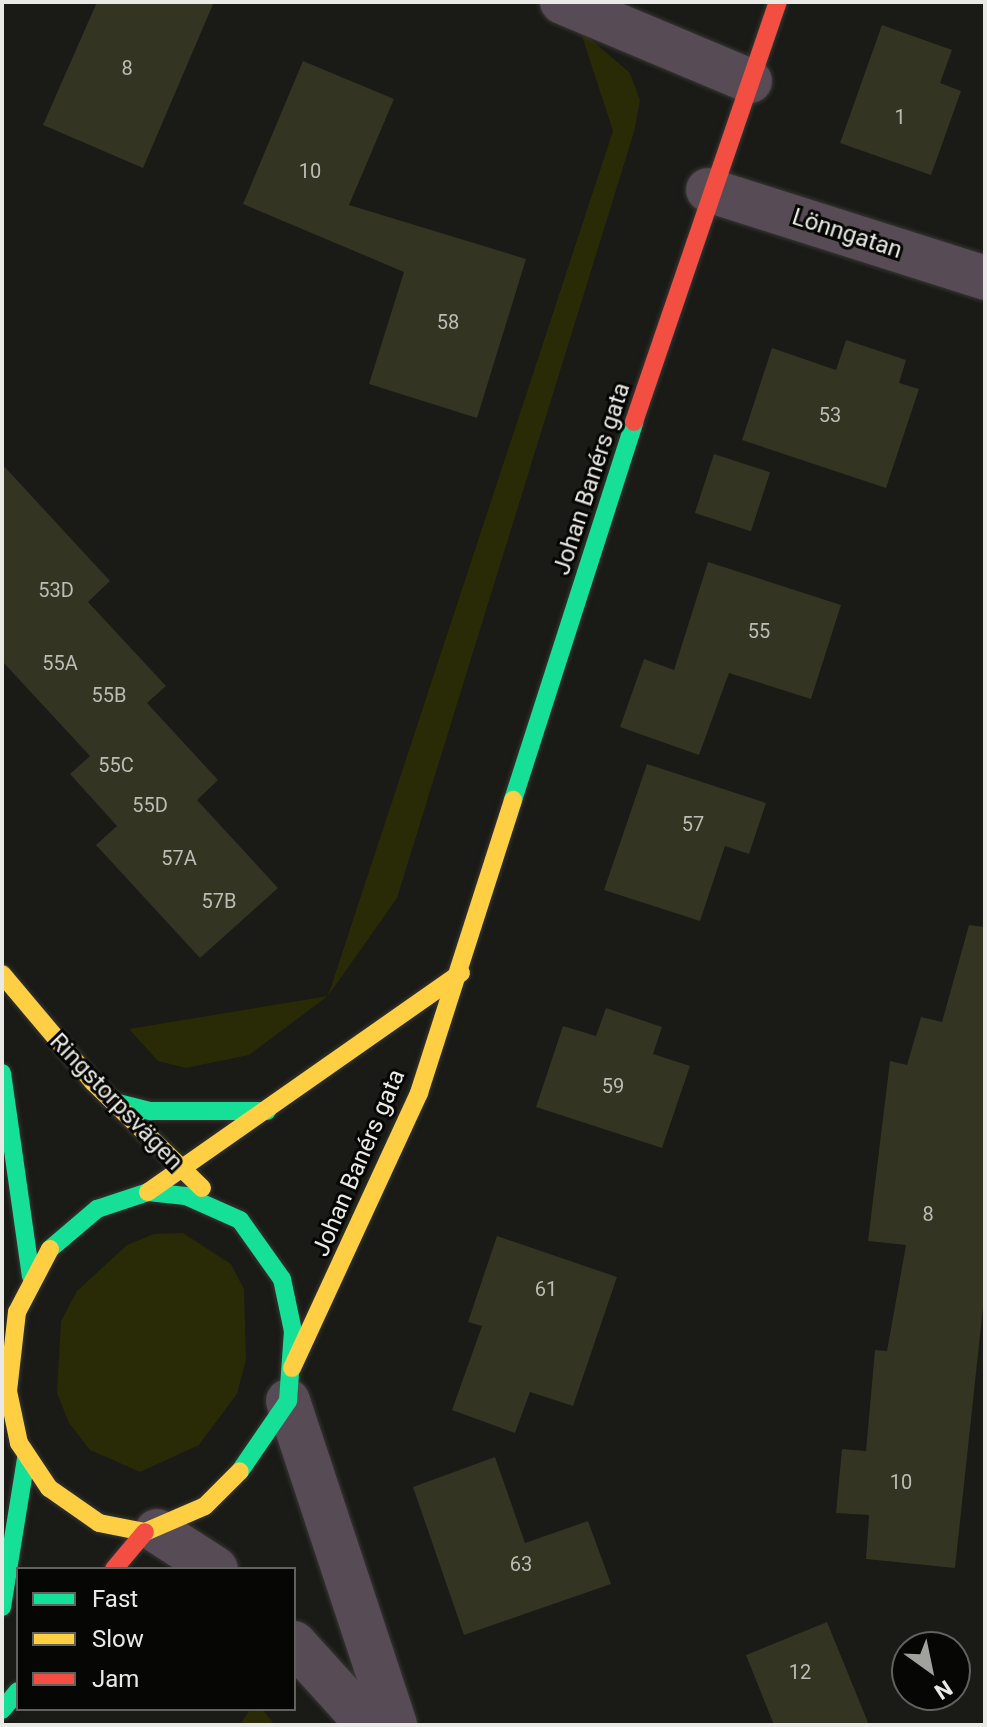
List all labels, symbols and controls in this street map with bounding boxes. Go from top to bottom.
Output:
house number: 8 [121,56,133,80]
house number: 1 [894,105,906,129]
house number: 10 [299,159,321,183]
street label: Lönngatan [788,203,906,265]
house number: 58 [437,310,459,334]
street label: Johan Banérs gata [547,379,637,579]
house number: 53 [819,403,841,427]
house number: 53D [38,578,74,602]
house number: 55 [748,619,770,643]
house number: 55A [42,651,78,675]
house number: 55B [92,683,126,707]
house number: 55C [98,753,134,777]
house number: 55D [132,793,168,817]
house number: 57 [682,812,704,836]
house number: 57A [161,846,197,870]
house number: 57B [202,889,236,913]
street label: Ringstorpsvägen [43,1028,189,1176]
street label: Johan Banérs gata [307,1065,411,1261]
house number: 59 [602,1074,624,1098]
house number: 8 [922,1202,934,1226]
house number: 61 [535,1277,557,1301]
house number: 10 [890,1470,912,1494]
house number: 63 [510,1552,532,1576]
legend [16,1567,296,1711]
text: Fast [92,1585,138,1613]
text: Slow [92,1625,144,1653]
north arrow [891,1631,971,1711]
house number: 12 [789,1660,811,1684]
text: Jam [92,1665,139,1693]
text: N [930,1675,957,1705]

